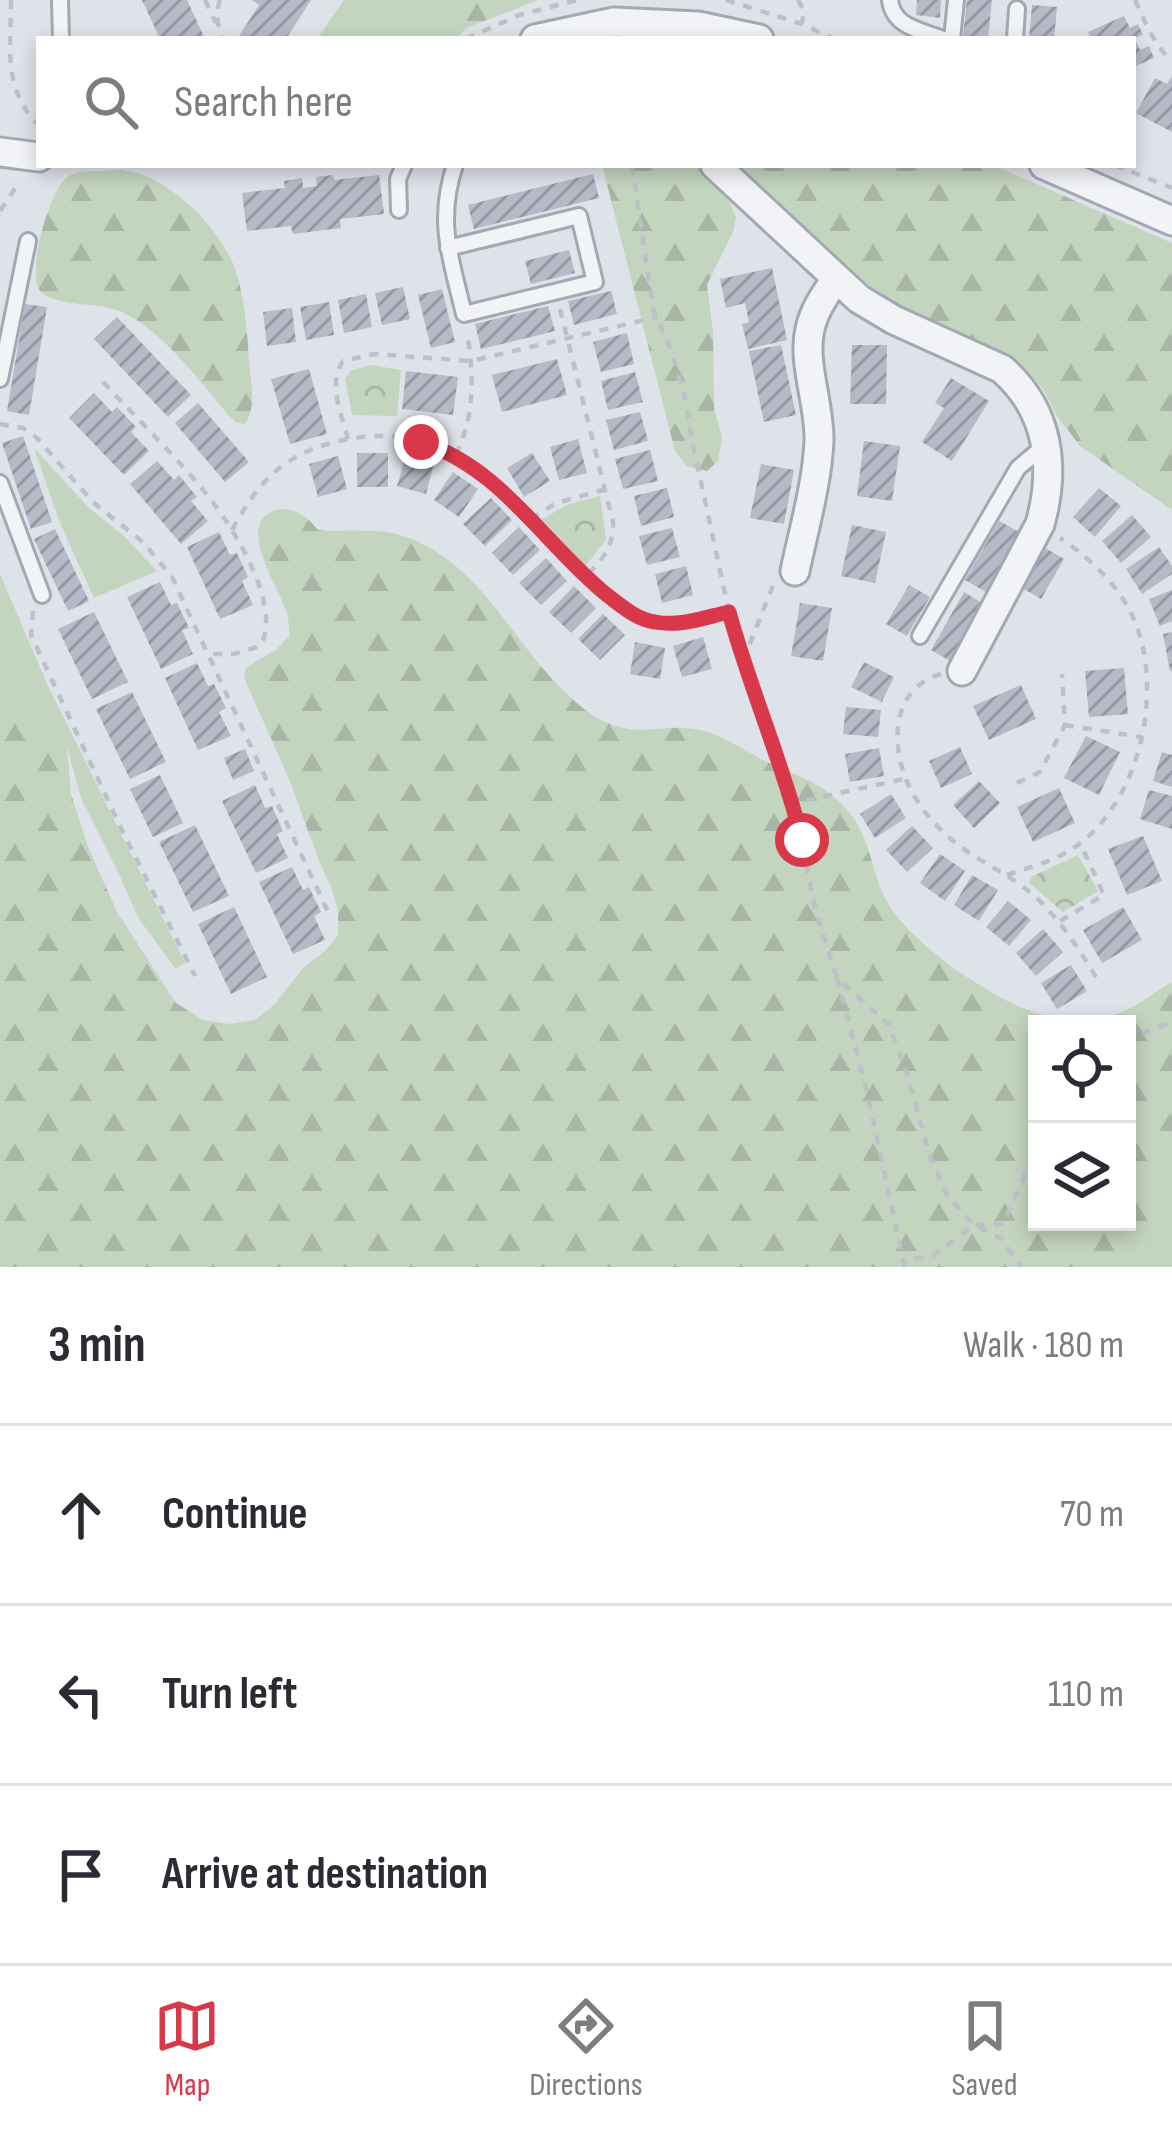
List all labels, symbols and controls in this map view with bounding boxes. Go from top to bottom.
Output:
search box [36,36,1136,168]
icon: search [78,69,144,135]
text: Search here [174,75,353,130]
route end [394,415,448,469]
route start [775,813,829,867]
map controls [1028,1015,1136,1231]
button: locate [1028,1015,1136,1123]
button: layers [1028,1123,1136,1231]
text: 3 min [48,1315,146,1376]
text: Walk · 180 m [963,1322,1124,1369]
icon: ahead [48,1482,114,1548]
text: Continue [162,1487,308,1542]
text: 70 m [1060,1491,1124,1538]
icon: left [48,1662,114,1728]
text: Turn left [162,1667,297,1722]
text: 110 m [1048,1671,1124,1718]
icon: arrive [48,1842,114,1908]
text: Arrive at destination [162,1847,488,1902]
tab: Map [154,1993,220,2105]
tab: Directions [529,1993,643,2105]
tab: Saved [951,1993,1018,2105]

